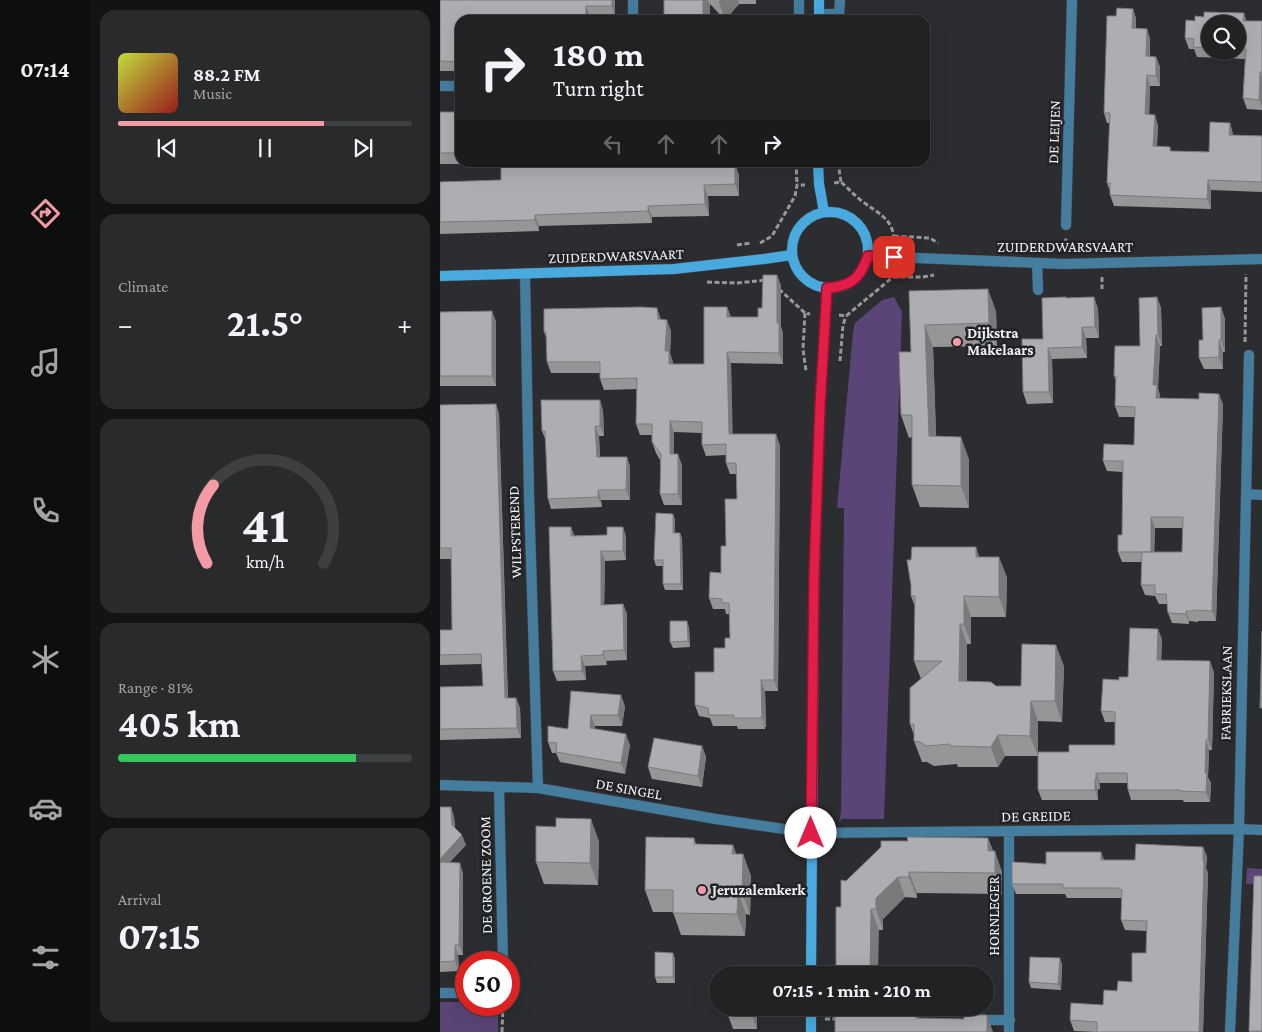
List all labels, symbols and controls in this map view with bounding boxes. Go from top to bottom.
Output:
map controls [1201,15,1246,60]
button: search [1201,15,1246,60]
icon: right [470,35,535,100]
text: 180 m [553,35,644,74]
text: 07:14 [20,57,70,82]
text: 88.2 FM [193,64,260,85]
text: Turn right [553,76,644,101]
text: Music [193,85,232,102]
street label: DE LEIJEN [1045,100,1064,164]
icon: left [599,130,627,158]
icon: ahead [652,130,680,158]
icon: ahead [705,130,733,158]
icon: right [758,130,786,158]
icon: previous [153,134,181,162]
icon: pause [251,134,279,162]
icon: next [349,134,377,162]
icon: directions [28,196,63,231]
pin [873,236,915,278]
street label: ZUIDERDWARSVAART [997,239,1133,255]
icon: arrive [880,243,908,271]
street label: ZUIDERDWARSVAART [548,246,684,266]
text: Climate [118,278,168,295]
text: 21.5° [227,302,303,344]
text: − [118,309,133,340]
text: + [397,309,412,340]
place label: Dijkstra Makelaars [967,325,1033,358]
marker: Dijkstra Makelaars [951,336,963,348]
icon: music [28,345,63,380]
street label: WILPSTEREND [505,485,525,579]
icon: phone [28,493,63,528]
text: 41 [241,495,289,553]
text: km/h [246,552,285,572]
icon: climate [28,642,63,677]
street label: FABRIEKSLAAN [1217,645,1235,740]
text: Range · 81% [118,679,193,696]
text: 405 km [118,703,240,745]
street label: DE SINGEL [594,775,664,803]
icon: car [28,791,63,826]
position arrow [784,806,836,858]
street label: DE GREIDE [1001,807,1071,825]
street label: DE GROENE ZOOM [477,816,495,934]
street label: HORNLEGER [986,876,1002,956]
place label: Jeruzalemkerk [710,882,806,898]
marker: Jeruzalemkerk [696,884,708,896]
text: Arrival [118,891,162,908]
text: 07:15 [118,915,201,957]
icon: filters [28,940,63,975]
speed limit sign: 50 [455,951,520,1016]
text: 07:15 · 1 min · 210 m [772,980,931,1001]

